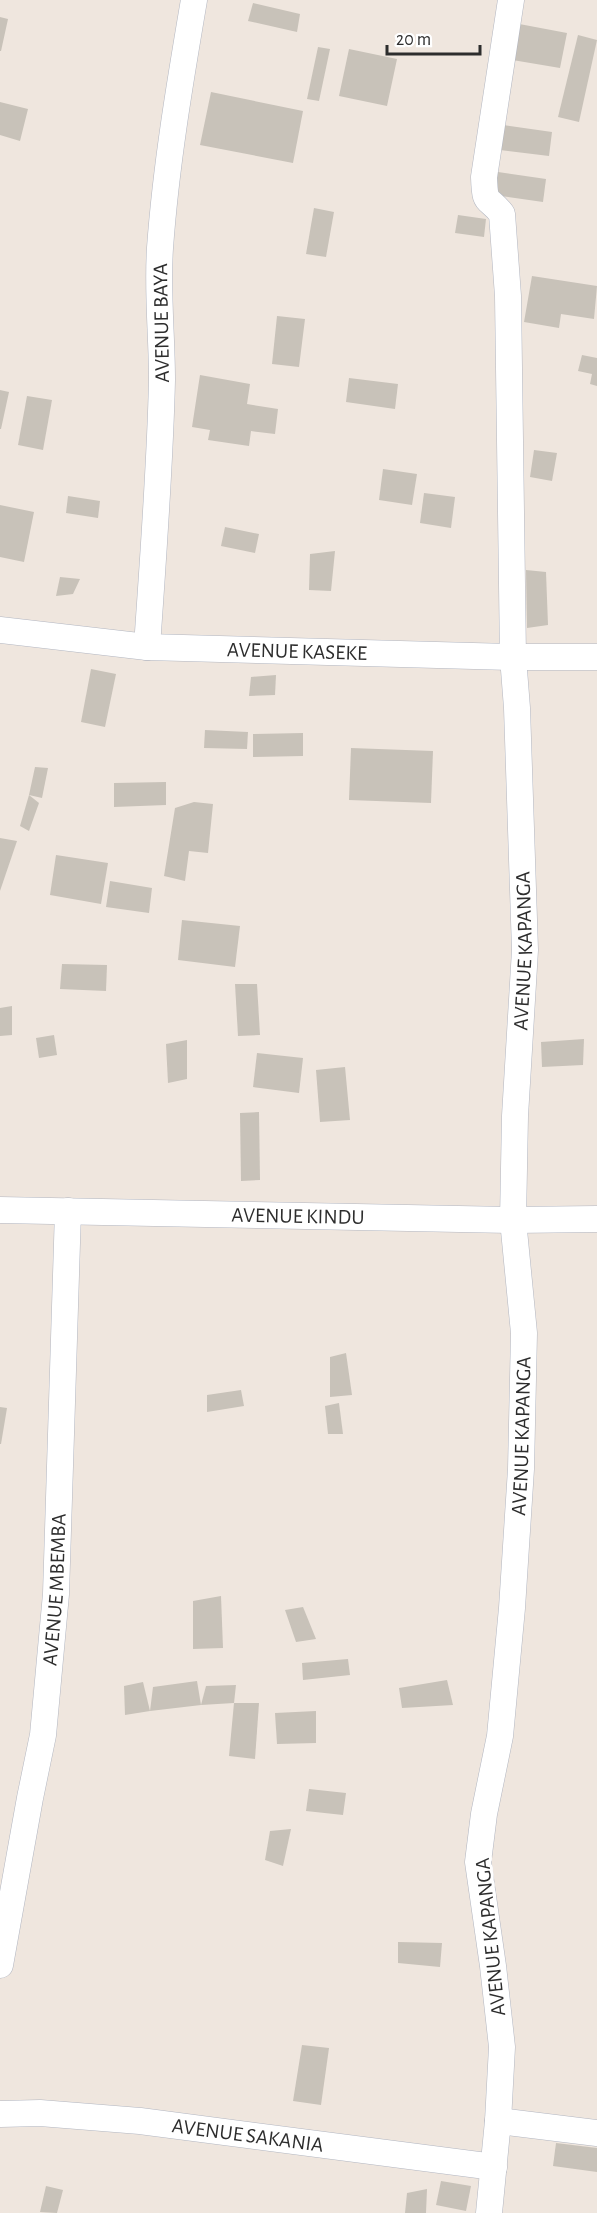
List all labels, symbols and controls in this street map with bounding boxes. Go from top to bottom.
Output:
scale bar [387,18,480,56]
text: 20 m [396,31,431,49]
street label: AVENUE BAYA [150,263,173,383]
street label: AVENUE KASEKE [227,639,367,664]
street label: AVENUE KAPANGA [510,871,536,1031]
street label: AVENUE KINDU [231,1205,365,1228]
street label: AVENUE KAPANGA [508,1356,534,1516]
street label: AVENUE MBEMBA [39,1513,70,1667]
street label: AVENUE KAPANGA [472,1857,509,2017]
street label: AVENUE SAKANIA [171,2115,325,2156]

